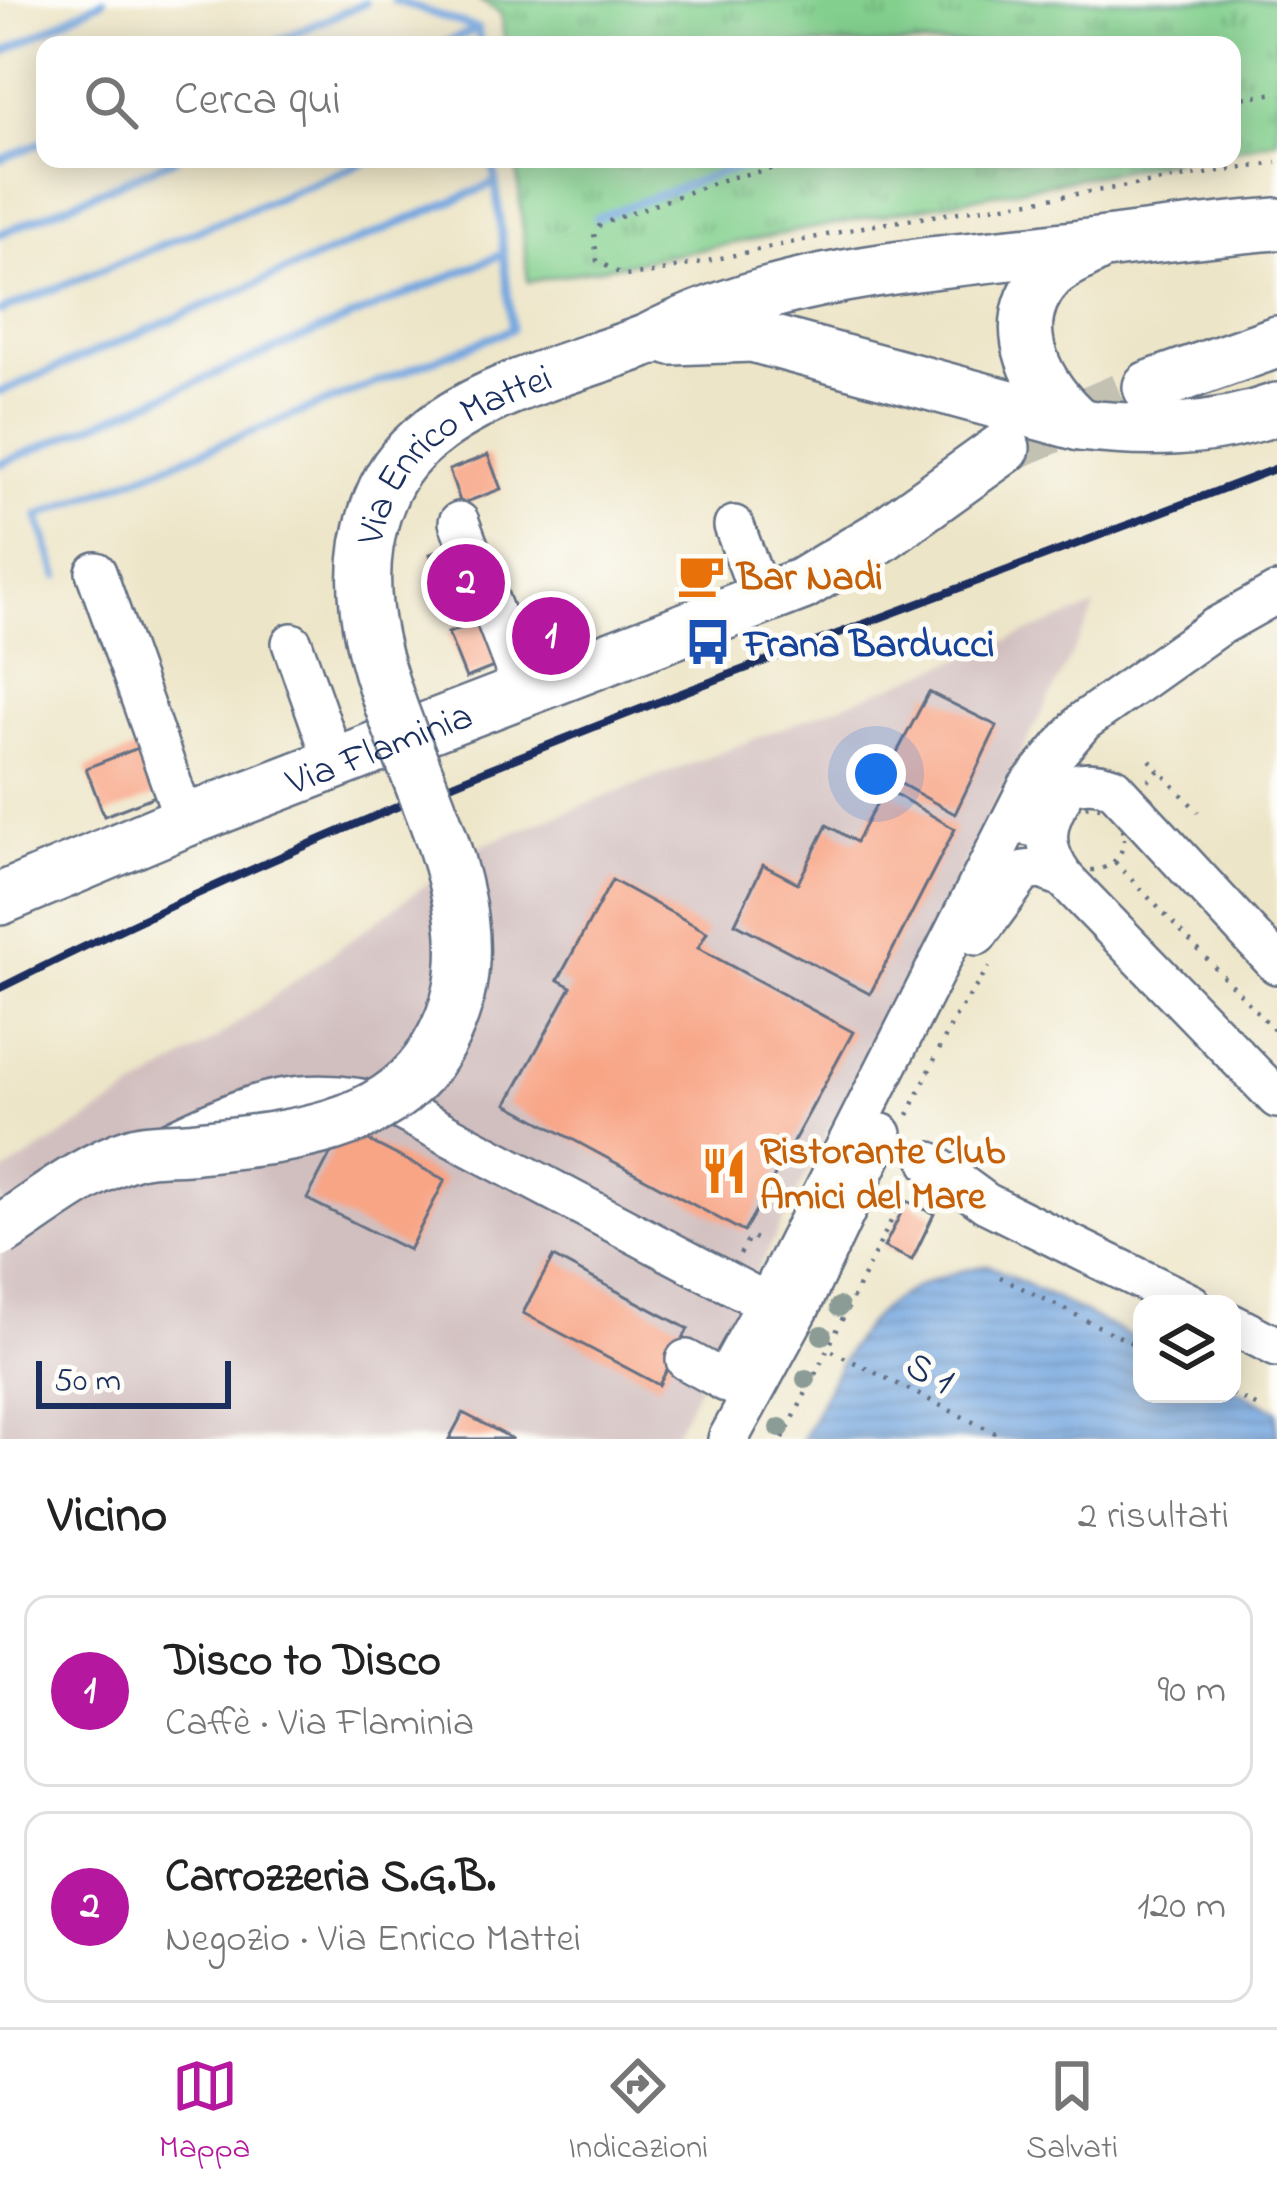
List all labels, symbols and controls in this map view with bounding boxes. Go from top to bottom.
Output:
search box [36,36,1241,168]
icon: search [78,69,144,135]
text: Cerca qui [174,69,341,135]
street label: Via Enrico Mattei [344,351,560,551]
pin: 2 [427,538,505,628]
cafe icon: Bar Nadi [676,550,726,600]
place label: Bar Nadi [735,551,882,608]
pin: 1 [512,591,590,681]
bus stop icon: Frana Barducci [683,617,733,667]
place label: Frana Barducci [742,618,995,675]
street label: Via Flaminia [278,689,482,813]
your location [846,744,906,804]
place label: Ristorante Club Amici del Mare [760,1125,1006,1227]
restaurant icon: Ristorante Club Amici del Mare [699,1146,749,1196]
map controls [1133,1295,1241,1403]
button: layers [1133,1295,1241,1403]
street label: S 1 [895,1339,963,1411]
scale bar [36,1355,231,1408]
text: 50 m [54,1358,121,1406]
text: Vicino [48,1480,167,1555]
text: 2 risultati [1078,1489,1229,1546]
text: Disco to Disco [165,1630,441,1696]
text: 1 [84,1663,96,1720]
text: 90 m [1157,1663,1226,1720]
text: Caffè · Via Flaminia [165,1696,474,1753]
text: Carrozzeria S.G.B. [165,1846,496,1912]
text: 2 [80,1879,100,1936]
text: 120 m [1137,1879,1226,1936]
text: Negozio · Via Enrico Mattei [165,1912,581,1969]
tab: Mappa [159,2053,250,2173]
tab: Indicazioni [568,2053,708,2173]
tab: Salvati [1026,2053,1118,2173]

